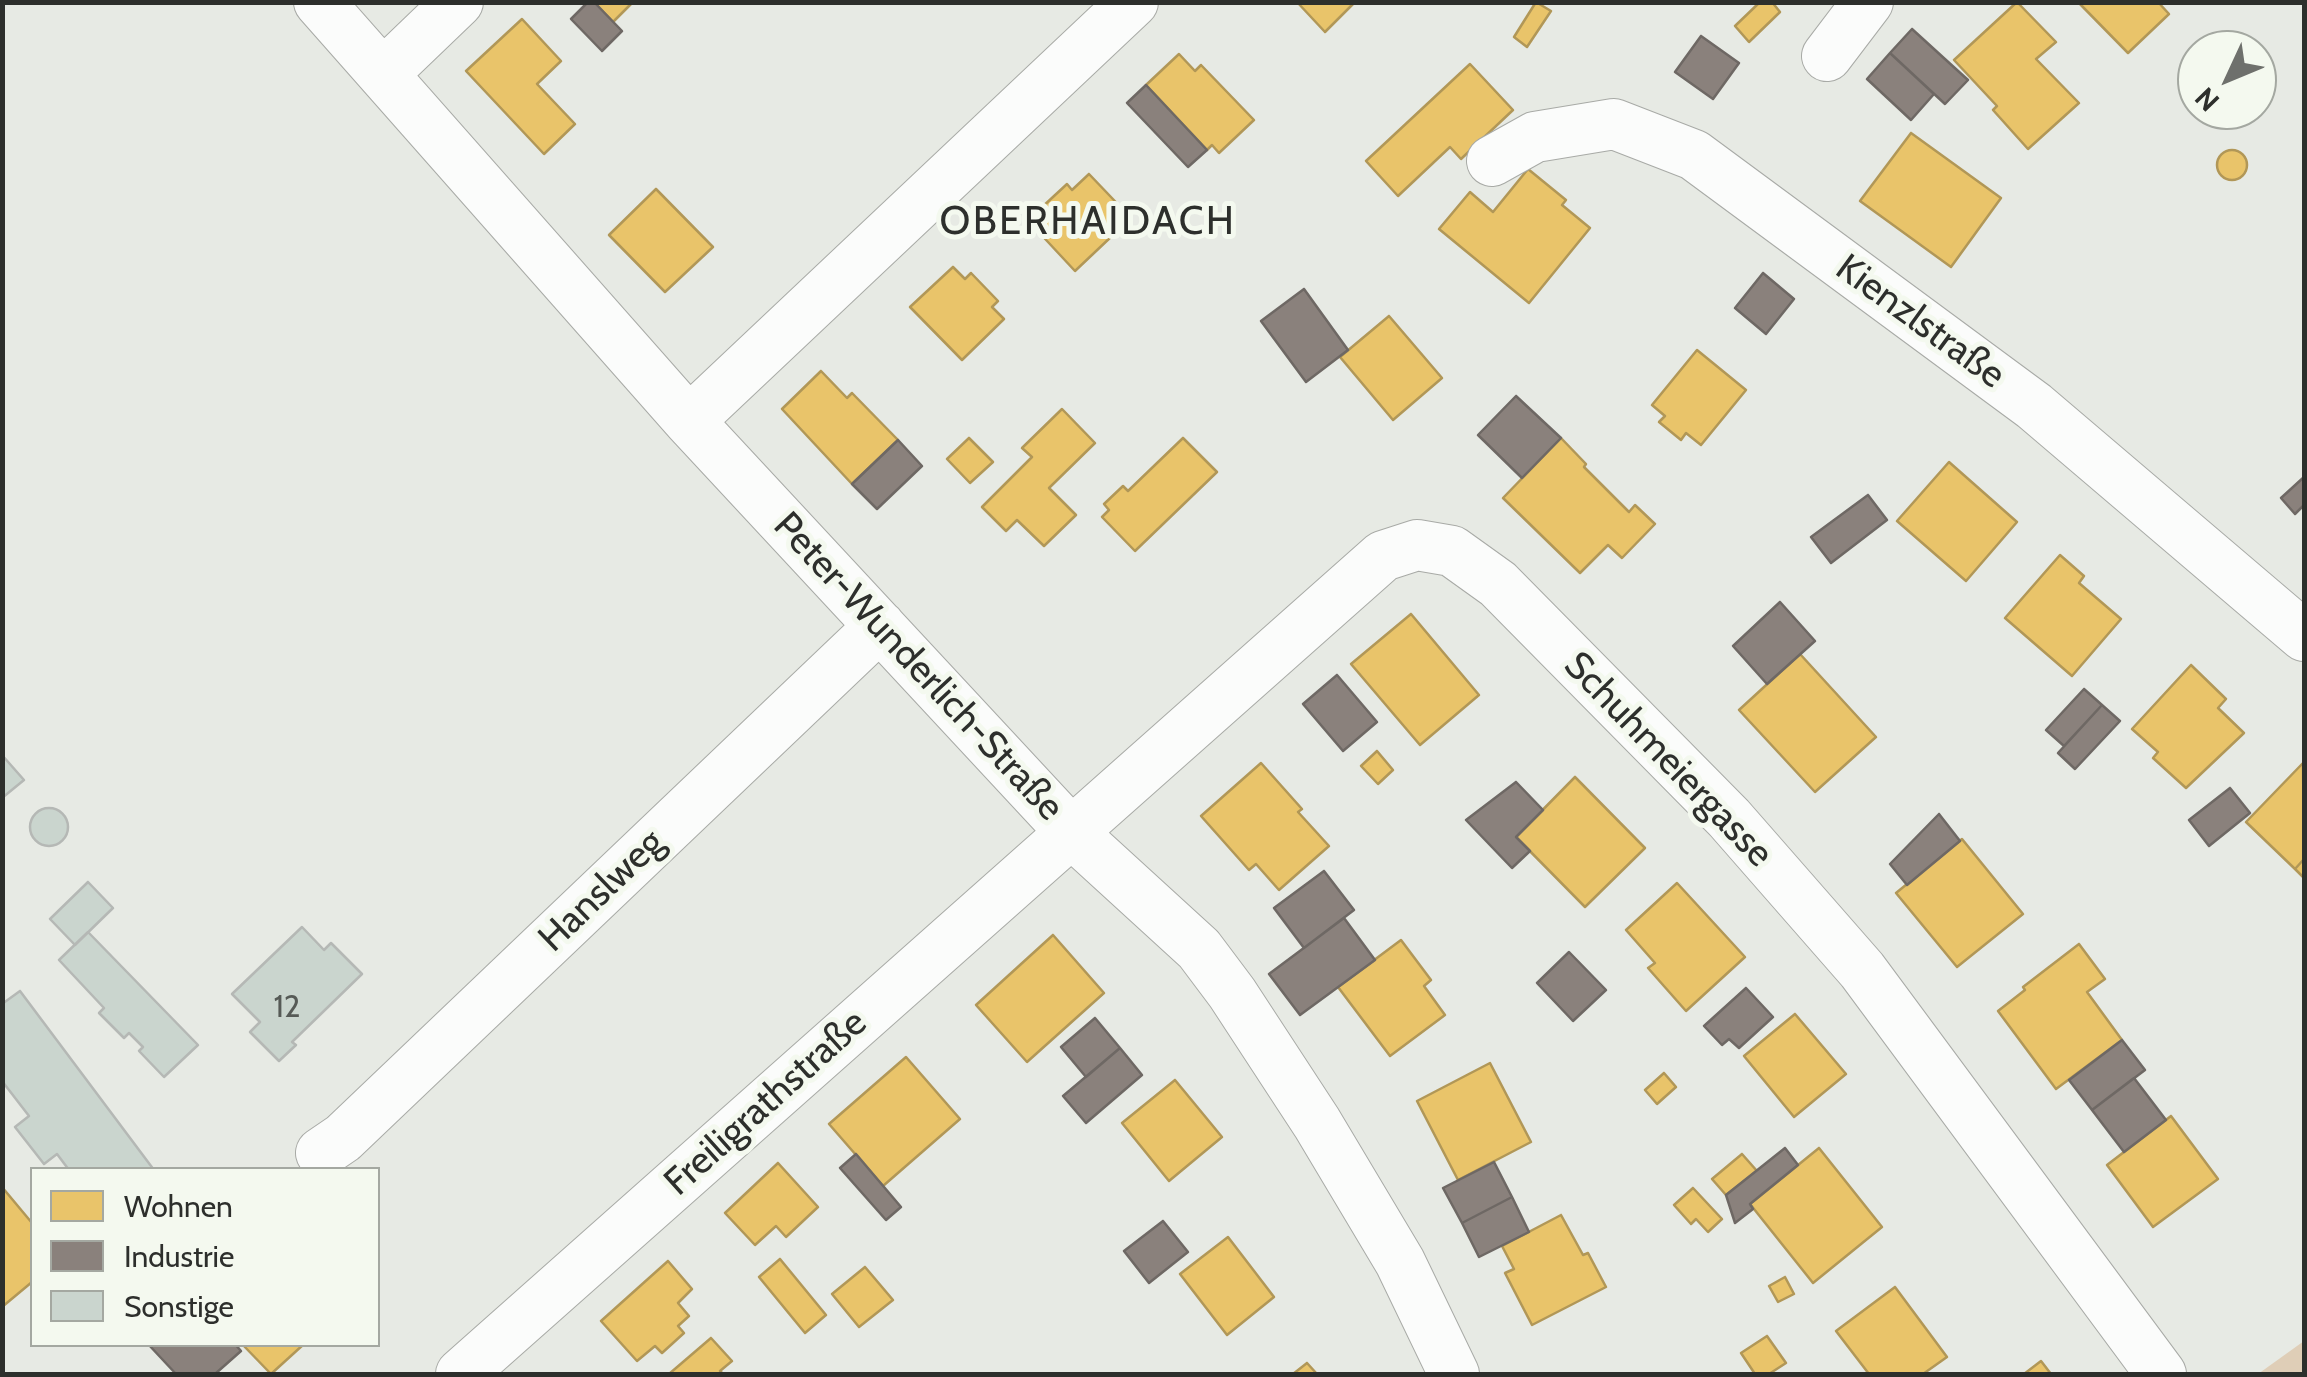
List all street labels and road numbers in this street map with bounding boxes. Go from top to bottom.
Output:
street label: Kienzlstraße [1827,245,2013,399]
street label: Peter-Wunderlich-Straße [763,504,1073,830]
street label: Schuhmeiergasse [1554,643,1782,877]
street label: Hanslweg [530,820,674,962]
street label: Freiligrathstraße [656,1000,876,1206]

